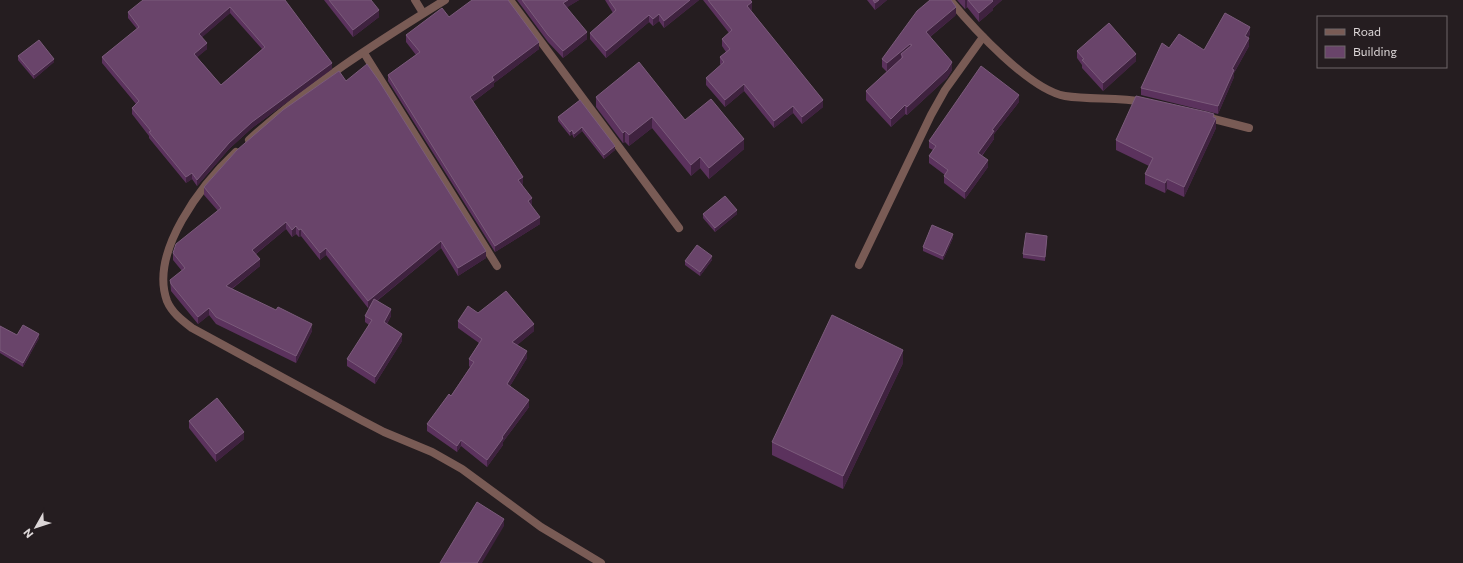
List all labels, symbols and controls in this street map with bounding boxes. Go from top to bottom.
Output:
legend [1317,16,1447,68]
text: Road [1353,24,1381,38]
text: Building [1353,44,1397,58]
north arrow [16,507,56,547]
text: N [20,526,35,541]

